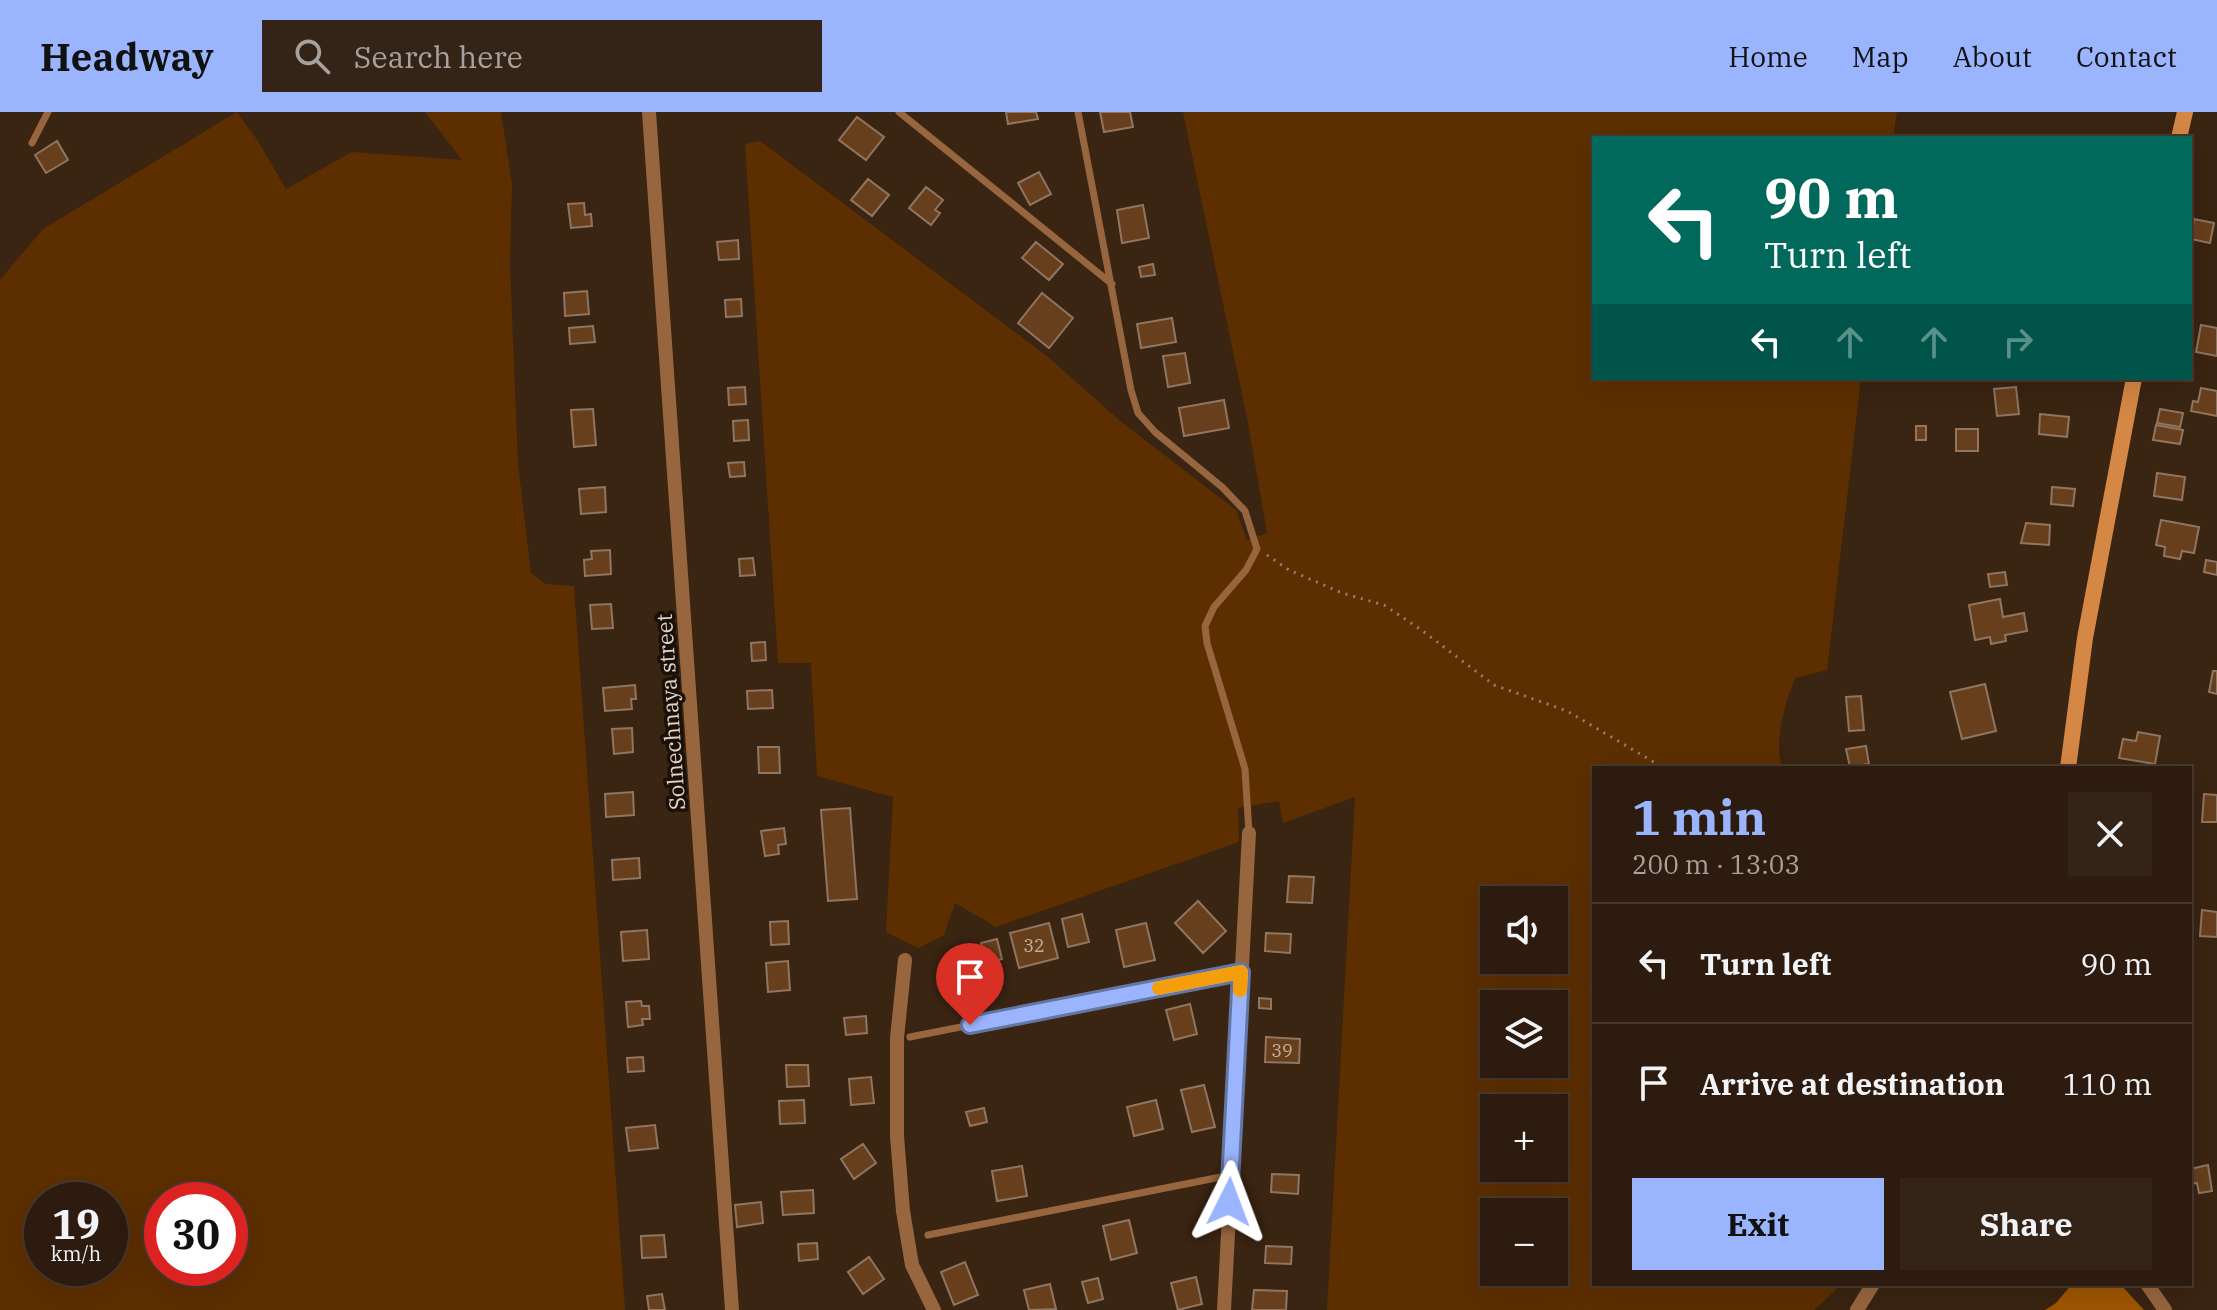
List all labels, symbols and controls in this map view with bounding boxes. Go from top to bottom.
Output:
search box [262,20,822,92]
text: Headway [40,32,214,81]
icon: search [290,34,334,78]
text: Search here [354,37,523,76]
text: Home [1728,38,1808,75]
text: Map [1852,38,1909,75]
text: About [1953,38,2032,75]
text: Contact [2076,38,2177,75]
text: 90 m [1764,161,1899,233]
icon: left [1632,168,1736,272]
text: Turn left [1764,231,1911,278]
icon: left [1744,320,1788,364]
icon: ahead [1828,320,1872,364]
icon: ahead [1912,320,1956,364]
icon: right [1996,320,2040,364]
street label: Solnechnaya street [649,613,691,811]
text: 1 min [1632,786,1766,848]
button: close [2068,792,2152,876]
text: 200 m · 13:03 [1632,847,1800,881]
map controls [1480,886,1568,1286]
button: sound [1480,886,1568,974]
house number: 32 [1023,934,1045,957]
icon: left [1632,941,1676,985]
pin [936,943,1004,1025]
text: Turn left [1700,944,1832,983]
text: 90 m [2080,944,2152,983]
icon: arrive [948,955,992,999]
button: layers [1480,990,1568,1078]
house number: 39 [1271,1039,1293,1062]
icon: arrive [1632,1061,1676,1105]
text: Arrive at destination [1700,1064,2005,1103]
text: 110 m [2062,1064,2152,1103]
button: + [1480,1094,1568,1182]
position arrow [1187,1160,1271,1244]
button: Exit [1632,1178,1884,1270]
button: Share [1900,1178,2152,1270]
speed limit sign: 30 [144,1182,248,1286]
text: 19 [52,1198,100,1250]
button: − [1480,1198,1568,1286]
text: km/h [51,1240,101,1267]

